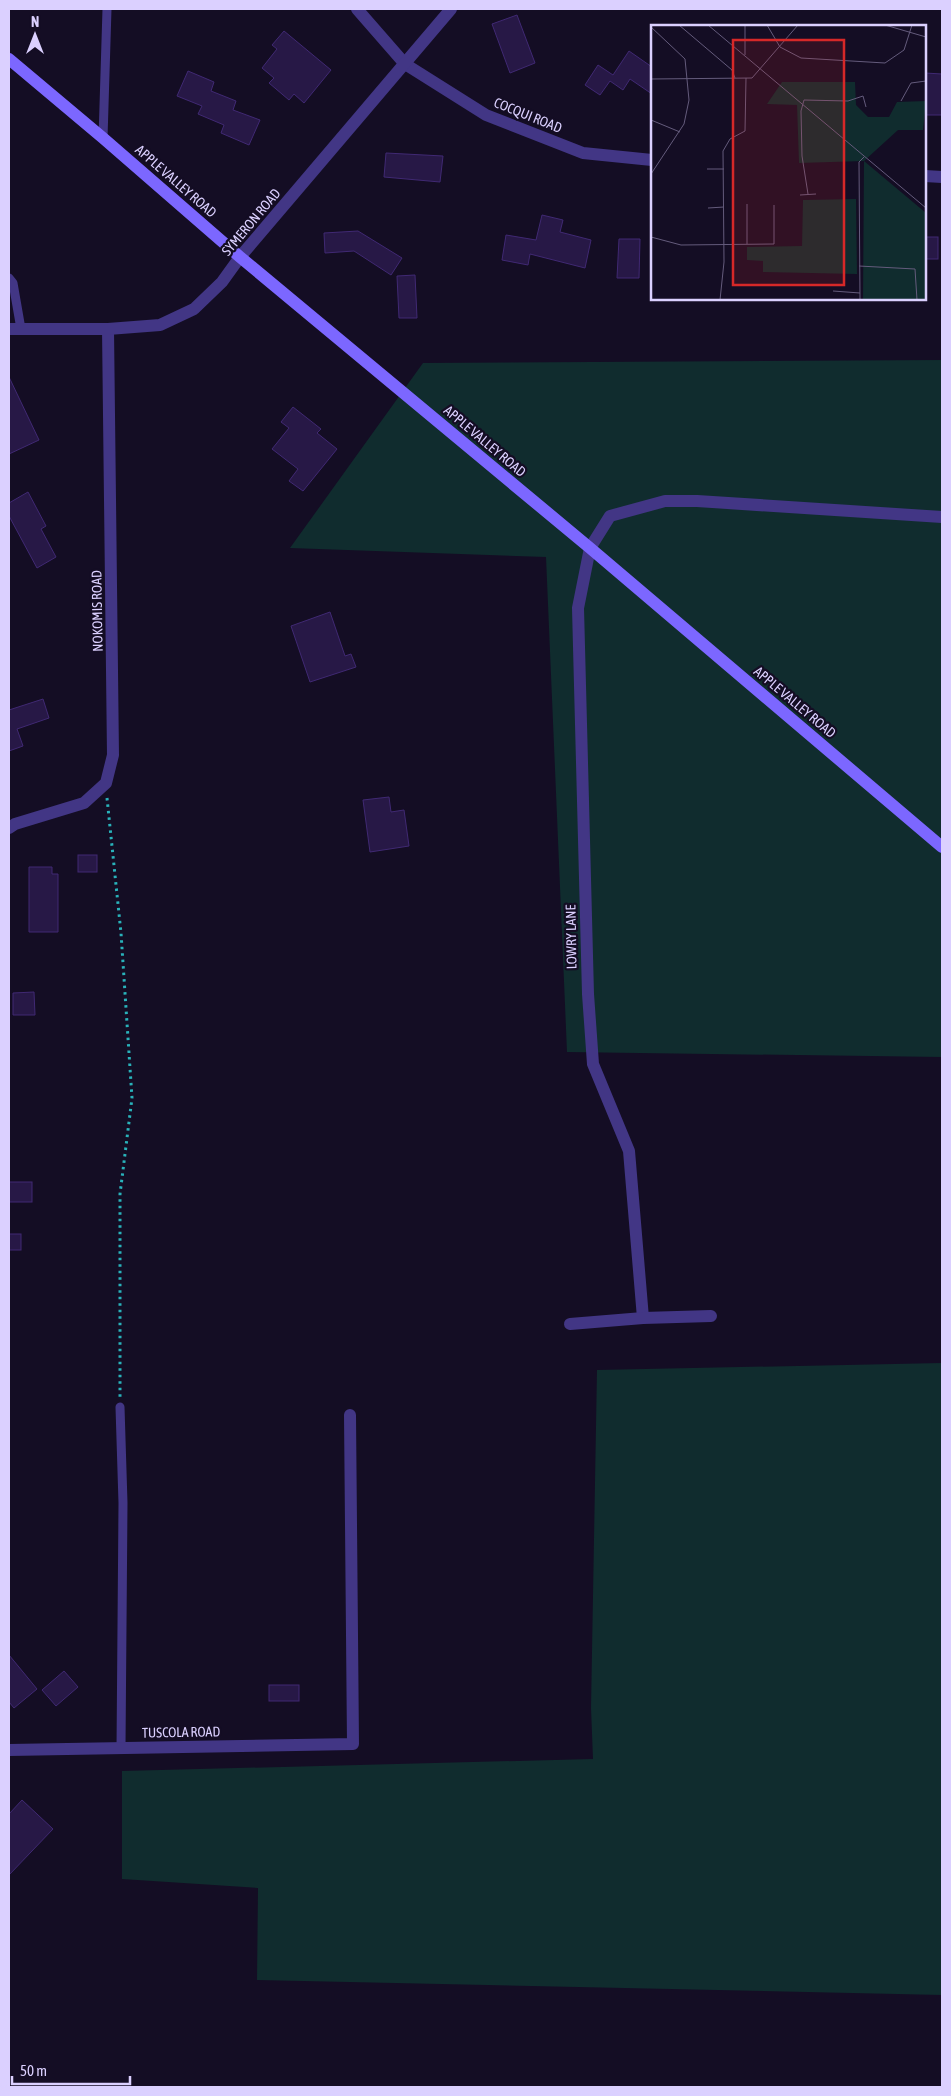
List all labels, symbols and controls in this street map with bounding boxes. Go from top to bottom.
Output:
north arrow [10,10,60,60]
text: N [31,14,39,30]
inset map [651,25,926,300]
street label: COCQUI ROAD [492,94,564,136]
street label: APPLE VALLEY ROAD [132,141,220,221]
street label: SYMERON ROAD [218,185,284,259]
street label: APPLE VALLEY ROAD [441,402,529,480]
street label: NOKOMIS ROAD [88,570,106,652]
street label: APPLE VALLEY ROAD [751,663,839,741]
street label: LOWRY LANE [562,904,580,970]
street label: TUSCOLA ROAD [142,1723,220,1741]
scale bar [12,2054,130,2086]
text: 50 m [20,2062,47,2079]

